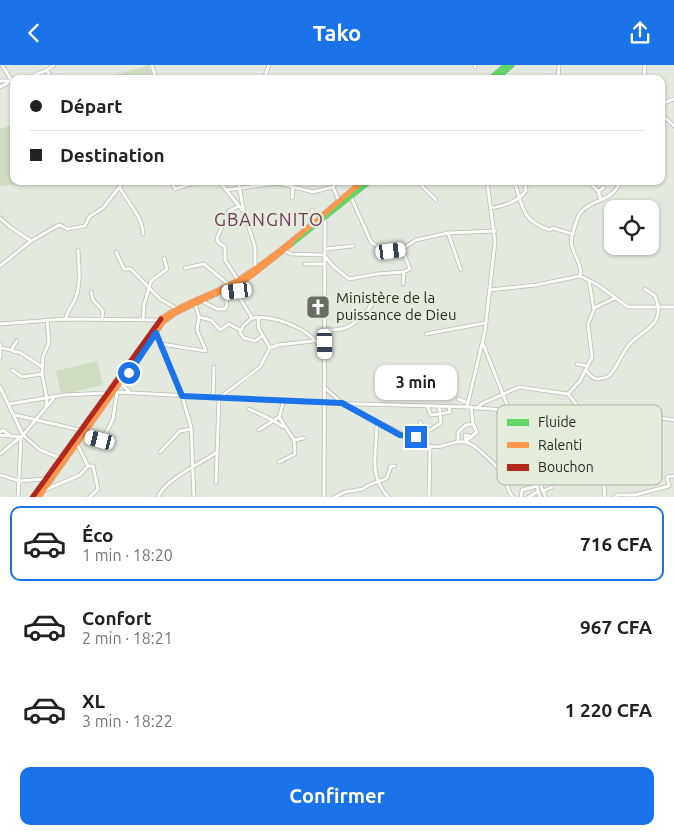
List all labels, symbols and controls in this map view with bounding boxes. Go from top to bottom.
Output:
icon: back [20,19,48,47]
icon: share [626,19,654,47]
text: Tako [313,20,361,45]
text: Départ [60,95,123,117]
text: Destination [60,144,165,166]
map controls [604,200,659,255]
button: locate [604,200,659,255]
district label: GBANGNITO [214,209,324,229]
car [375,242,406,260]
car [221,282,252,300]
place label: Ministère de la puissance de Dieu [336,289,457,323]
church icon: Ministère de la puissance de Dieu [305,294,331,320]
car [317,329,332,359]
route start [118,362,140,384]
callout: 3 min [375,365,457,399]
text: 3 min [396,373,436,391]
legend [497,405,662,485]
text: Fluide [538,414,576,430]
route end [405,426,427,448]
car [83,429,116,451]
text: Ralenti [538,437,582,453]
text: Bouchon [538,459,594,475]
icon: car [22,521,67,566]
text: Éco [82,524,114,546]
text: 716 CFA [580,533,652,555]
text: 1 min · 18:20 [82,546,173,564]
icon: car [22,604,67,649]
text: Confort [82,607,152,629]
text: 967 CFA [580,616,652,638]
text: 2 min · 18:21 [82,629,173,647]
icon: car [22,687,67,732]
text: XL [82,690,105,712]
text: 1 220 CFA [565,699,652,721]
text: 3 min · 18:22 [82,712,173,730]
button: Confirmer [20,767,654,825]

